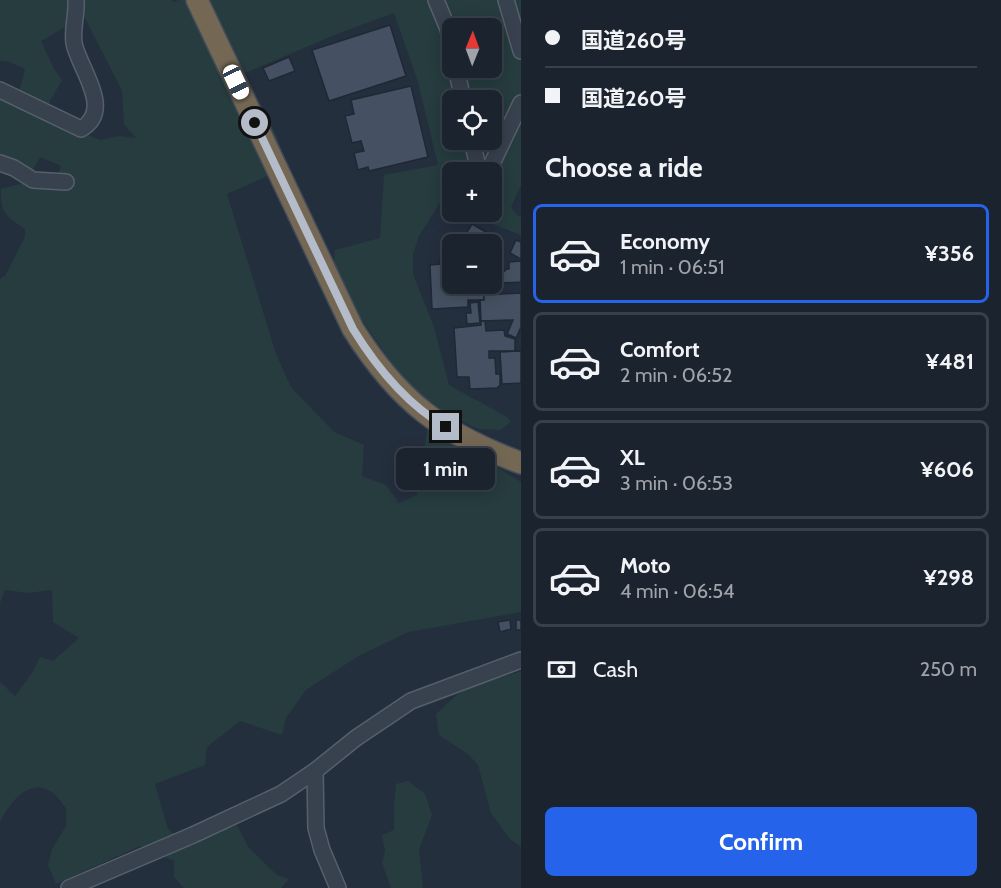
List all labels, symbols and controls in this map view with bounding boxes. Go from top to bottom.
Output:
north arrow [442,18,502,78]
map controls [442,18,502,294]
text: 国道260号 [581,27,687,54]
car [220,62,252,102]
text: 国道260号 [581,85,687,112]
button: locate [442,90,502,150]
route start [241,109,268,136]
text: Choose a ride [545,151,703,184]
button: + [442,162,502,222]
icon: car [548,227,602,281]
text: Economy [620,228,710,255]
button: − [442,234,502,294]
text: ¥356 [925,240,974,267]
text: 1 min · 06:51 [620,255,725,279]
icon: car [548,335,602,389]
text: Comfort [620,336,699,363]
text: ¥481 [926,348,974,375]
text: 2 min · 06:52 [620,363,732,387]
route end [432,413,459,440]
icon: car [548,443,602,497]
text: XL [620,444,645,471]
callout: 1 min [396,448,496,490]
text: ¥606 [920,456,974,483]
text: 1 min [423,457,468,481]
text: 3 min · 06:53 [620,471,733,495]
icon: car [548,551,602,605]
text: Moto [620,552,671,579]
text: ¥298 [923,564,974,591]
text: 4 min · 06:54 [620,579,735,603]
icon: cash [545,653,578,686]
text: Cash [593,656,638,683]
text: 250 m [920,657,977,681]
button: Confirm [545,807,977,876]

